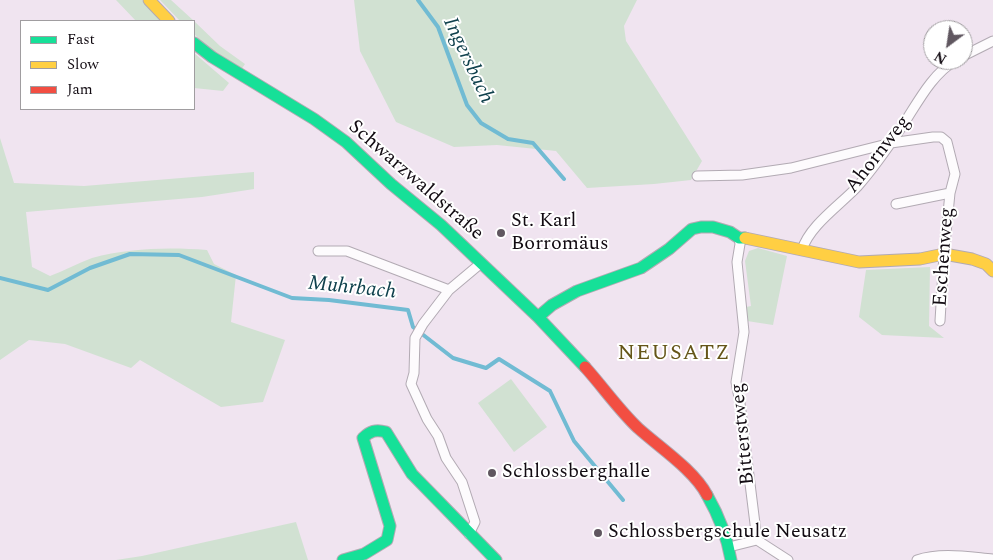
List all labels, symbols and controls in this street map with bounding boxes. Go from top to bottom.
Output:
water label: Ingersbach [436,14,498,108]
legend [20,20,195,110]
north arrow [923,20,973,70]
text: Fast [67,28,95,51]
text: N [930,45,951,69]
text: Slow [67,53,99,76]
text: Jam [67,78,93,101]
street label: Ahornweg [841,111,917,199]
street label: Schwarzwaldstraße [342,116,488,246]
street label: Eschenweg [930,206,960,308]
place label: St. Karl Borromäus [511,210,609,257]
marker: St. Karl Borromäus [495,227,507,239]
water label: Muhrbach [307,272,397,306]
district label: NEUSATZ [617,342,731,368]
street label: Bitterstweg [727,382,761,486]
place label: Schlossberghalle [502,461,650,485]
marker: Schlossberghalle [486,467,498,479]
place label: Schlossbergschule Neusatz [608,521,847,545]
marker: Schlossbergschule Neusatz [592,527,604,539]

